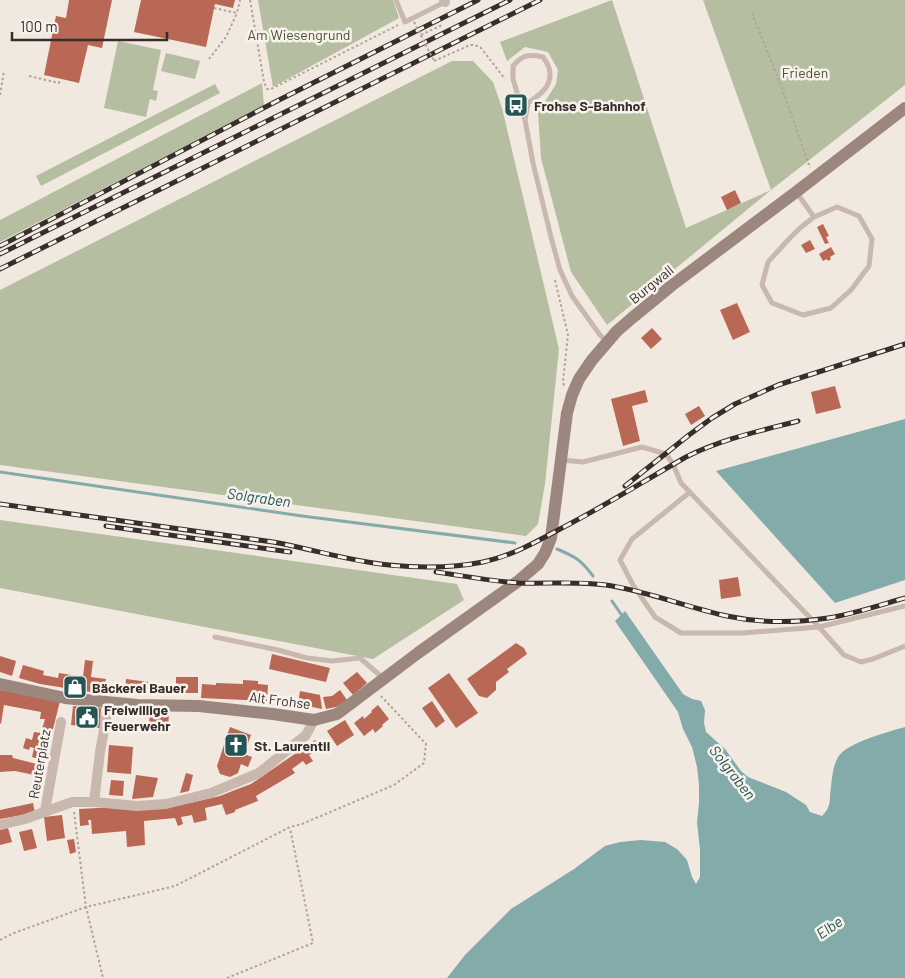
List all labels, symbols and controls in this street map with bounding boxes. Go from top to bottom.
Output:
scale bar [12,10,168,42]
text: 100 m [20,17,58,35]
park label: Am Wiesengrund [248,26,351,43]
park label: Frieden [782,64,828,81]
bus stop icon: Frohse S-Bahnhof [503,92,529,118]
place label: Frohse S-Bahnhof [534,97,646,114]
street label: Burgwall [625,261,677,307]
water label: Solgraben [226,484,292,510]
shop icon: Bäckerei Bauer [62,674,88,700]
place label: Bäckerei Bauer [92,679,186,696]
street label: Alt Frohse [248,688,312,712]
place label: Freiwillige Feuerwehr [104,701,171,734]
public building icon: Freiwillige Feuerwehr [74,704,100,730]
street label: Reuterplatz [25,728,53,800]
church icon: St. Laurentii [223,732,249,758]
place label: St. Laurentii [254,737,330,754]
water label: Solgraben [706,741,760,803]
water label: Elbe [812,912,846,942]

